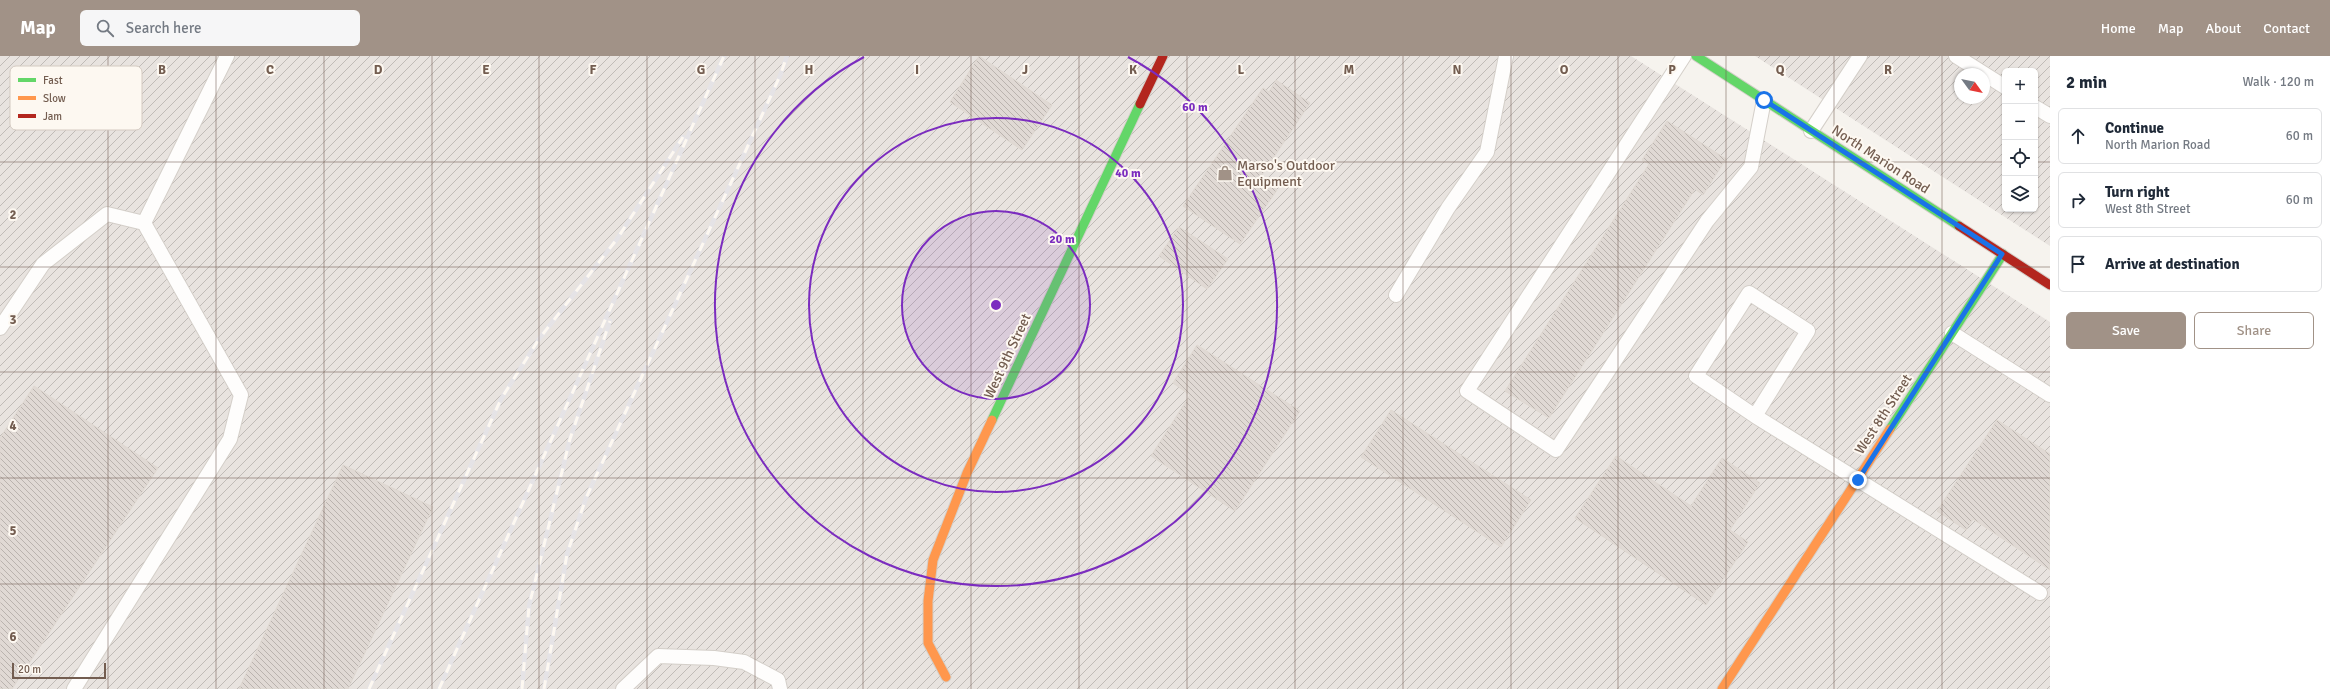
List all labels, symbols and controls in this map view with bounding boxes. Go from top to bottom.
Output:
search box [80,10,360,46]
text: Map [20,16,56,40]
icon: search [94,17,116,39]
text: Search here [126,19,201,37]
text: Home [2101,20,2136,37]
text: Map [2158,20,2183,37]
text: About [2205,20,2241,37]
text: Contact [2263,20,2310,37]
text: B [158,62,166,78]
text: C [266,62,274,78]
text: D [374,62,383,78]
text: E [482,62,490,78]
text: F [590,62,597,78]
text: G [697,62,705,78]
text: H [805,62,813,78]
text: I [915,62,919,78]
text: J [1022,62,1028,78]
text: K [1129,62,1137,78]
text: L [1238,62,1245,78]
text: M [1344,62,1355,78]
text: N [1452,62,1462,78]
text: O [1560,62,1569,78]
text: P [1668,62,1676,78]
text: Q [1776,62,1785,78]
text: R [1884,62,1892,78]
legend [10,66,142,130]
north arrow [1954,68,1990,104]
map controls [2002,68,2038,212]
button: + [2002,68,2038,104]
text: 2 min [2066,72,2107,93]
text: Fast [43,74,63,87]
text: Walk · 120 m [2243,74,2314,90]
route start [1755,91,1773,109]
text: Slow [43,92,66,105]
text: 60 m [1182,100,1208,115]
button: − [2002,104,2038,140]
text: Jam [43,110,62,123]
text: Continue [2105,119,2164,137]
street label: North Marion Road [1829,121,1933,197]
icon: ahead [2067,125,2089,147]
text: 60 m [2286,128,2313,144]
text: North Marion Road [2105,137,2210,153]
button: locate [2002,140,2038,176]
place label: Marso's Outdoor Equipment [1237,157,1336,190]
shop icon: Marso's Outdoor Equipment [1216,164,1234,182]
text: 40 m [1115,166,1141,181]
button: layers [2002,176,2038,212]
text: Turn right [2105,183,2170,201]
icon: right [2067,189,2089,211]
text: 60 m [2286,192,2313,208]
text: West 8th Street [2105,201,2191,217]
text: 2 [9,207,17,223]
text: 20 m [1049,232,1075,247]
icon: arrive [2067,253,2089,275]
text: Arrive at destination [2105,255,2240,273]
centre of rings [989,298,1003,312]
street label: West 9th Street [980,311,1035,402]
text: 3 [9,312,17,328]
button: Save [2066,312,2186,349]
button: Share [2194,312,2314,349]
street label: West 8th Street [1851,371,1916,458]
text: 4 [9,418,17,434]
route end [1849,471,1867,489]
text: 5 [9,523,17,539]
text: 6 [9,629,17,645]
scale bar [12,661,106,680]
text: 20 m [18,663,41,676]

